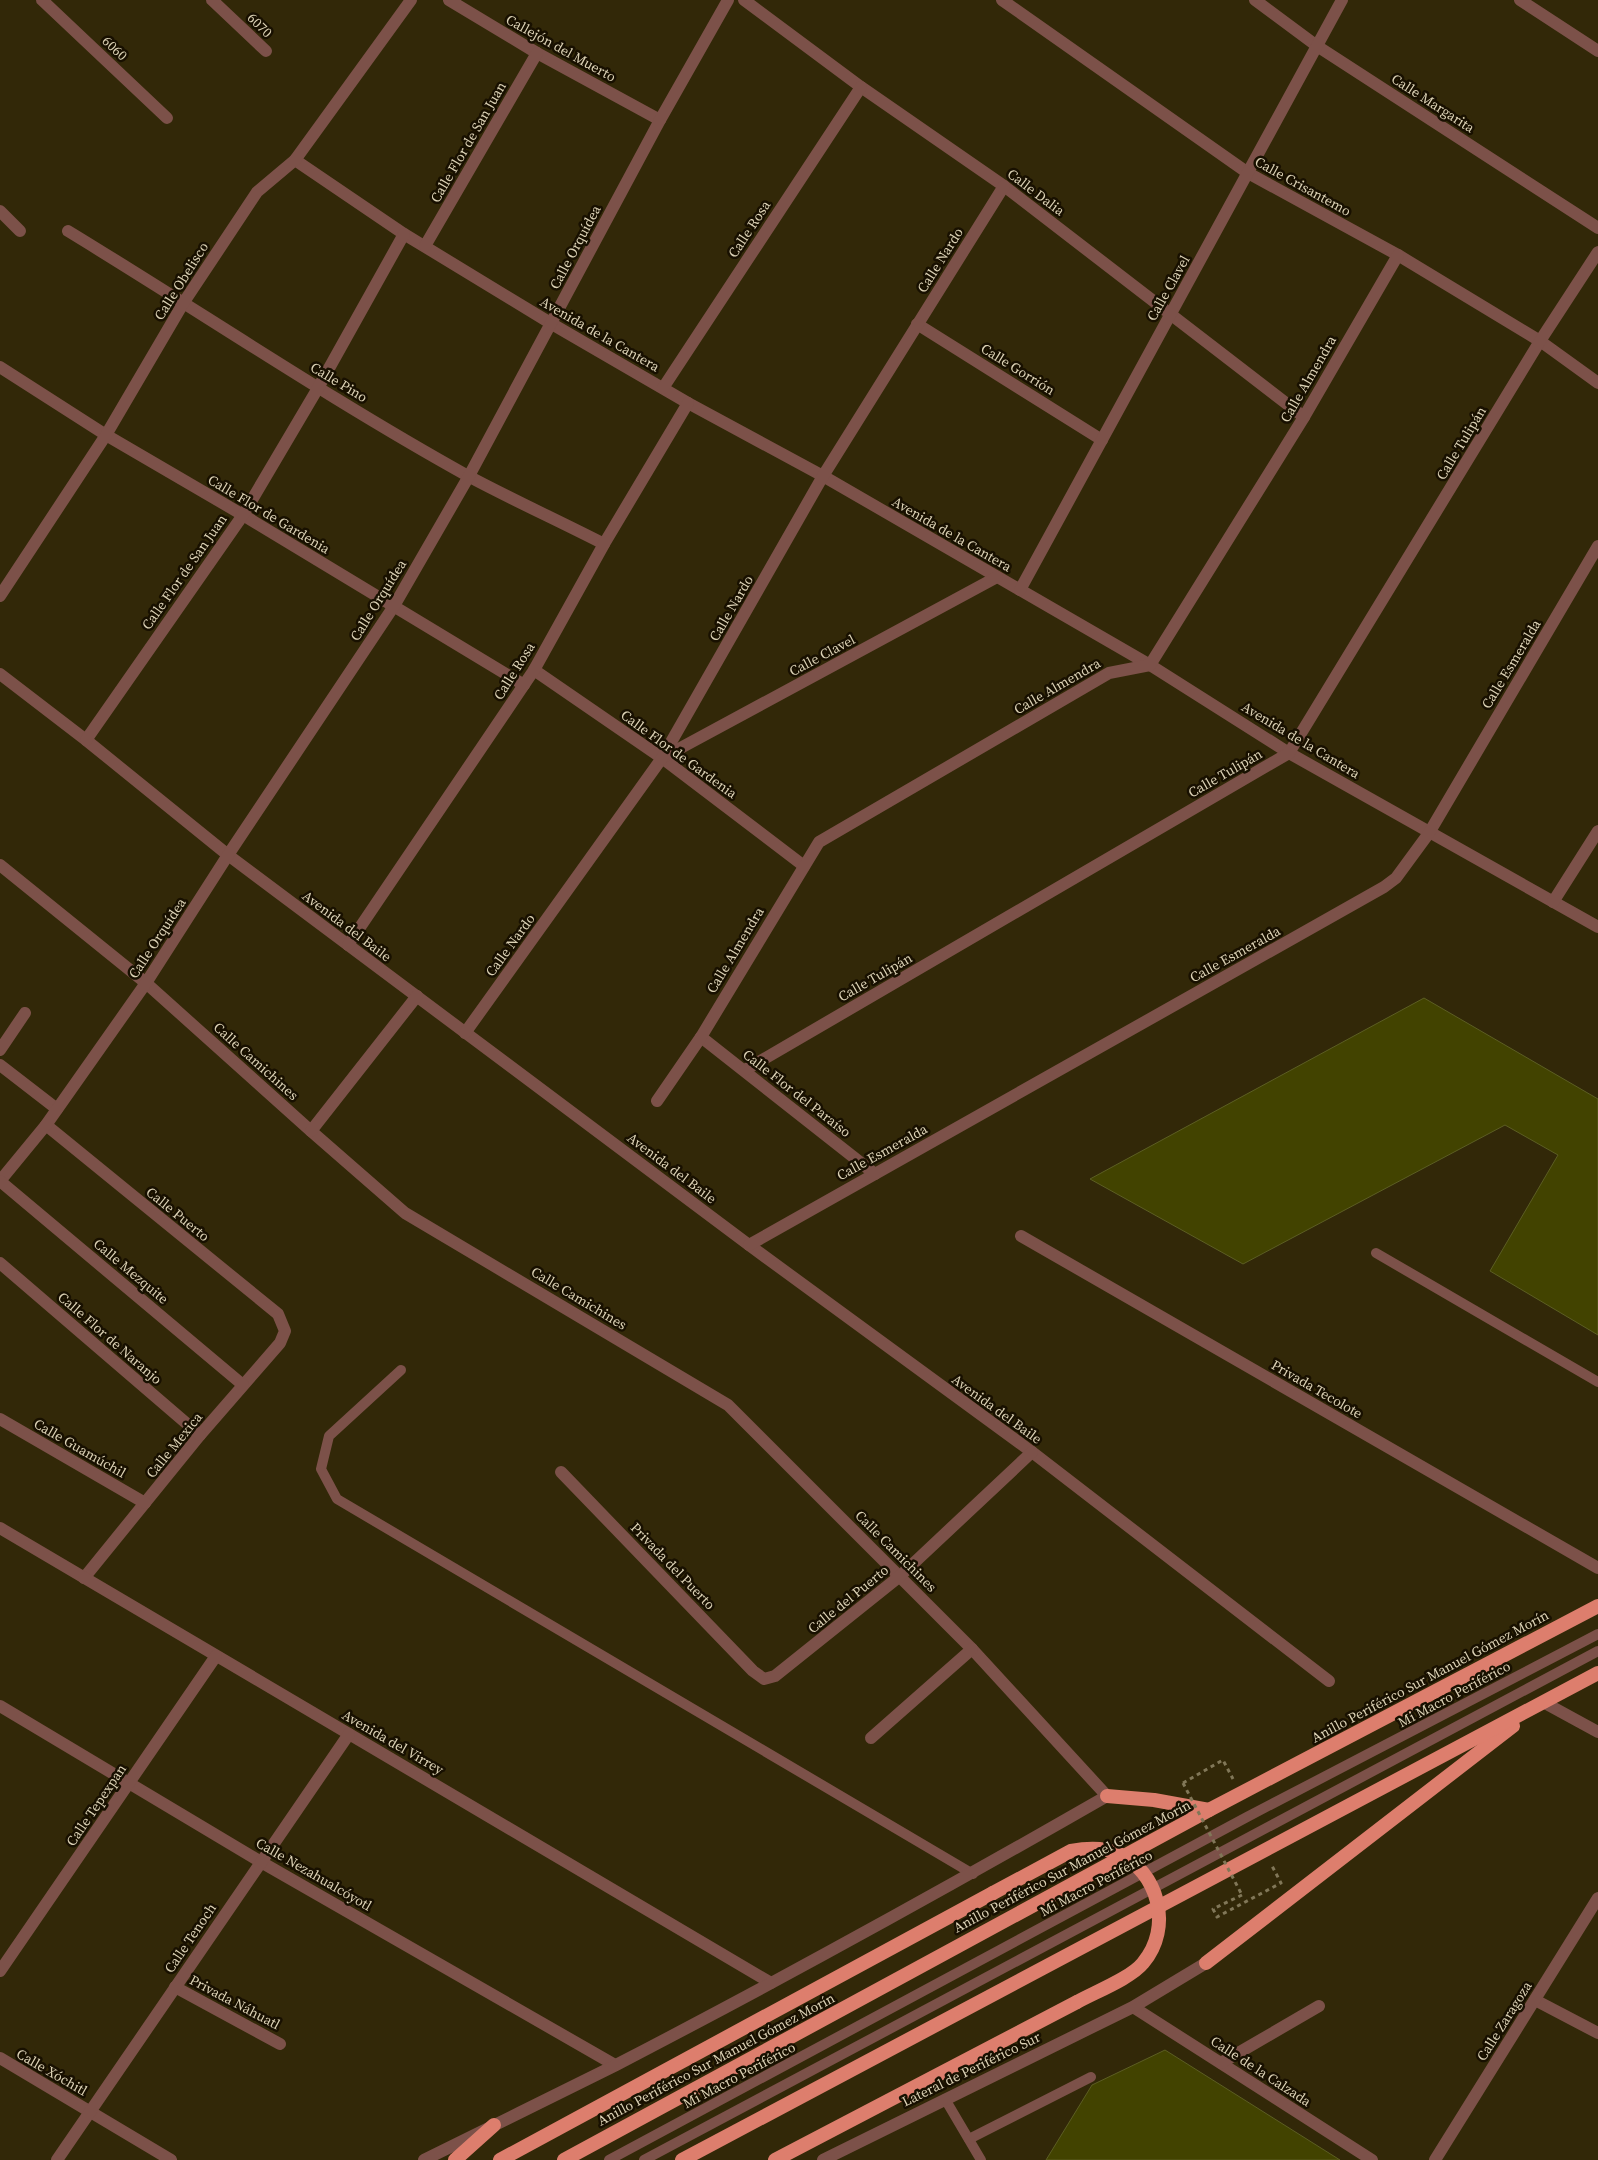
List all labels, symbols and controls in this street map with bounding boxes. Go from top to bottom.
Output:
street label: 6070 [243,8,277,42]
street label: Callejón del Muerto [502,9,620,87]
street label: 6060 [98,31,132,65]
street label: Calle Margarita [1387,69,1479,138]
street label: Calle Flor de San Juan [425,77,511,206]
street label: Calle Crisantemo [1251,151,1355,221]
street label: Calle Dalia [1003,164,1070,221]
street label: Calle Rosa [723,196,775,262]
street label: Calle Orquídea [544,201,606,293]
street label: Calle Nardo [912,223,968,296]
street label: Calle Obelisco [149,238,213,324]
street label: Calle Clavel [1142,251,1194,325]
street label: Avenida de la Cantera [537,292,664,377]
street label: Calle Almendra [1275,331,1341,426]
street label: Calle Gorrión [977,338,1059,400]
street label: Calle Pino [307,357,372,407]
street label: Calle Tulipán [1431,402,1491,484]
street label: Calle Flor de Gardenia [204,470,335,559]
street label: Avenida de la Cantera [889,492,1016,577]
street label: Calle Flor de San Juan [137,510,232,634]
street label: Calle Orquídea [345,555,411,645]
street label: Calle Nardo [704,571,758,645]
street label: Calle Esmeralda [1476,615,1546,712]
street label: Calle Clavel [785,629,859,681]
street label: Calle Rosa [488,638,540,704]
street label: Calle Almendra [1010,653,1105,719]
street label: Avenida de la Cantera [1238,697,1365,784]
street label: Calle Flor de Gardenia [617,705,742,804]
street label: Calle Tulipán [1184,743,1266,802]
street label: Avenida del Baile [298,886,396,966]
street label: Calle Orquídea [123,893,191,982]
street label: Calle Almendra [701,902,769,997]
street label: Calle Nardo [480,909,540,981]
street label: Calle Esmeralda [1186,920,1285,987]
street label: Calle Tulipán [834,947,916,1006]
street label: Calle Camichines [209,1017,303,1105]
street label: Calle Flor del Paraíso [739,1044,856,1142]
street label: Calle Esmeralda [833,1118,932,1185]
street label: Avenida del Baile [623,1128,721,1208]
street label: Calle Puerto [142,1182,214,1246]
street label: Calle Mezquite [89,1234,173,1308]
street label: Calle Camichines [527,1262,631,1334]
street label: Calle Flor de Naranjo [54,1287,167,1389]
street label: Privada Tecolote [1268,1355,1366,1423]
street label: Avenida del Baile [948,1369,1046,1449]
street label: Calle Mexica [141,1407,207,1482]
street label: Calle Guamúchil [30,1413,130,1483]
street label: Calle Camichines [851,1506,941,1596]
street label: Privada del Puerto [626,1518,720,1614]
street label: Calle del Puerto [803,1560,893,1638]
street label: Anillo Periférico Sur Manuel Gómez Morín [1308,1604,1553,1747]
street label: Mi Macro Periférico [1394,1656,1514,1732]
street label: Avenida del Virrey [339,1705,448,1780]
street label: Calle Tepexpan [61,1760,131,1850]
street label: Anillo Periférico Sur Manuel Gómez Morín [950,1794,1195,1937]
street label: Calle Nezahualcóyotl [252,1833,376,1915]
street label: Mi Macro Periférico [1036,1845,1156,1921]
street label: Calle Tenoch [159,1899,221,1977]
street label: Privada Náhuatl [186,1970,284,2034]
street label: Calle Zaragoza [1472,1977,1537,2065]
street label: Anillo Periférico Sur Manuel Gómez Morín [594,1987,839,2130]
street label: Lateral de Periférico Sur [898,2027,1044,2111]
street label: Calle de la Calzada [1207,2031,1316,2111]
street label: Mi Macro Periférico [679,2037,799,2113]
street label: Calle Xóchitl [13,2044,91,2100]

